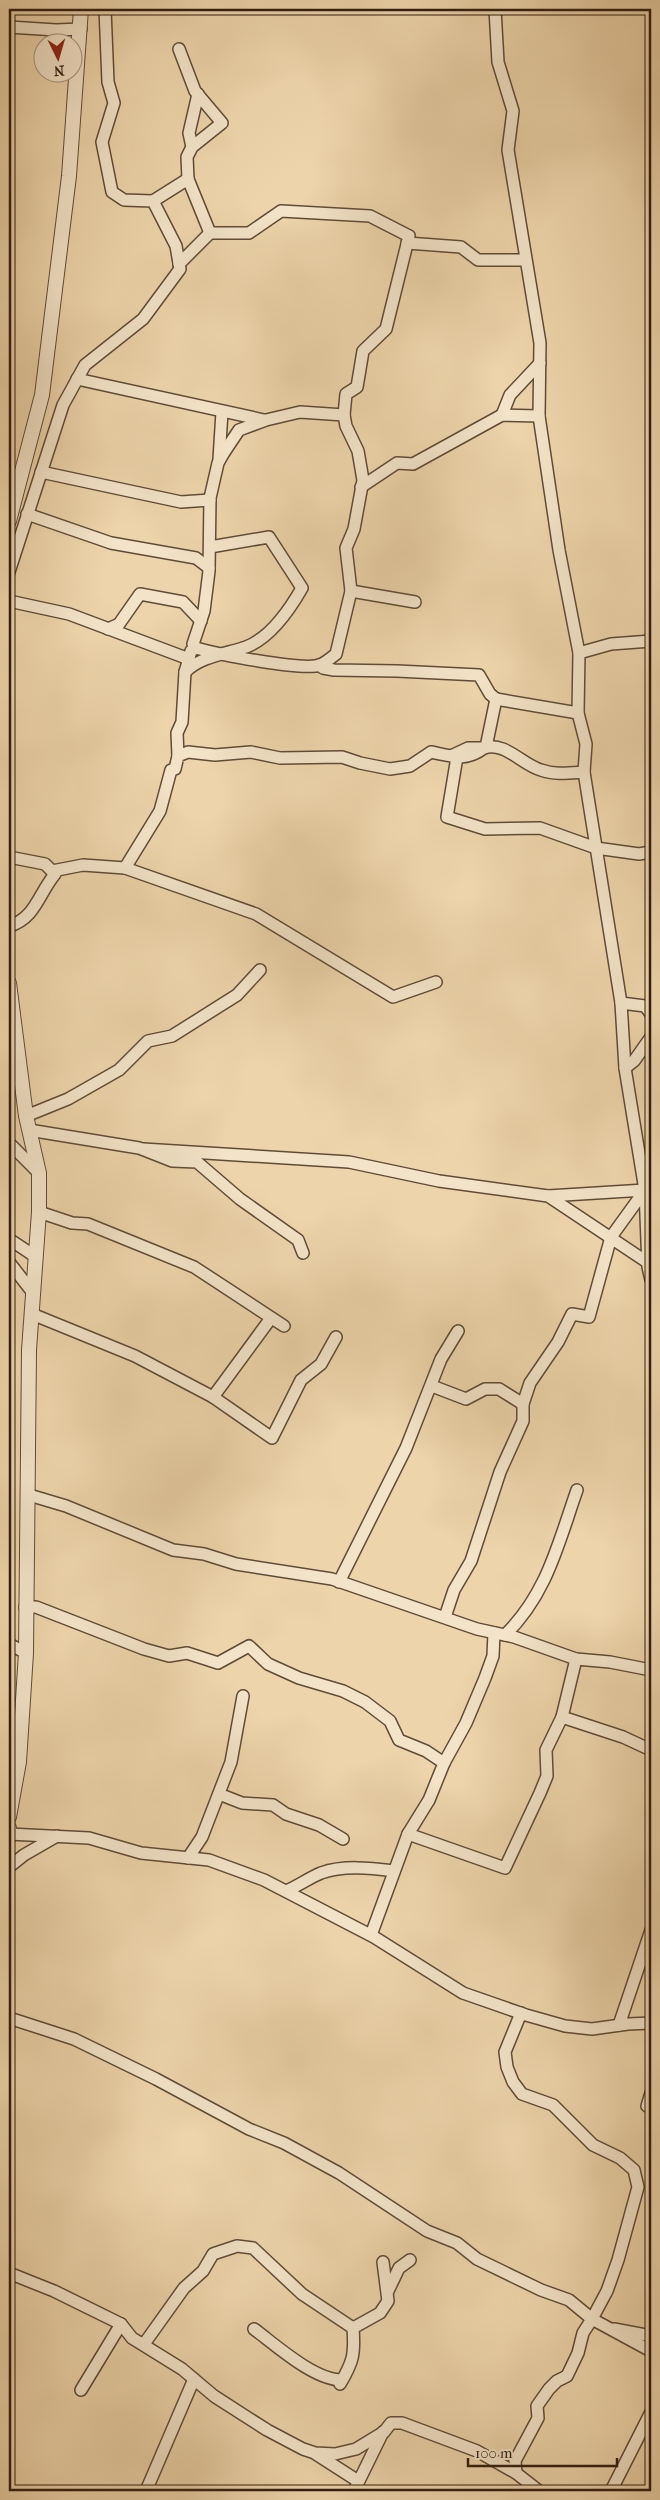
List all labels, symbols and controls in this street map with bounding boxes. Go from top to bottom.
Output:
north arrow [32,32,82,82]
text: N [53,62,65,79]
scale bar [468,2435,616,2467]
text: 100 m [475,2444,513,2462]

